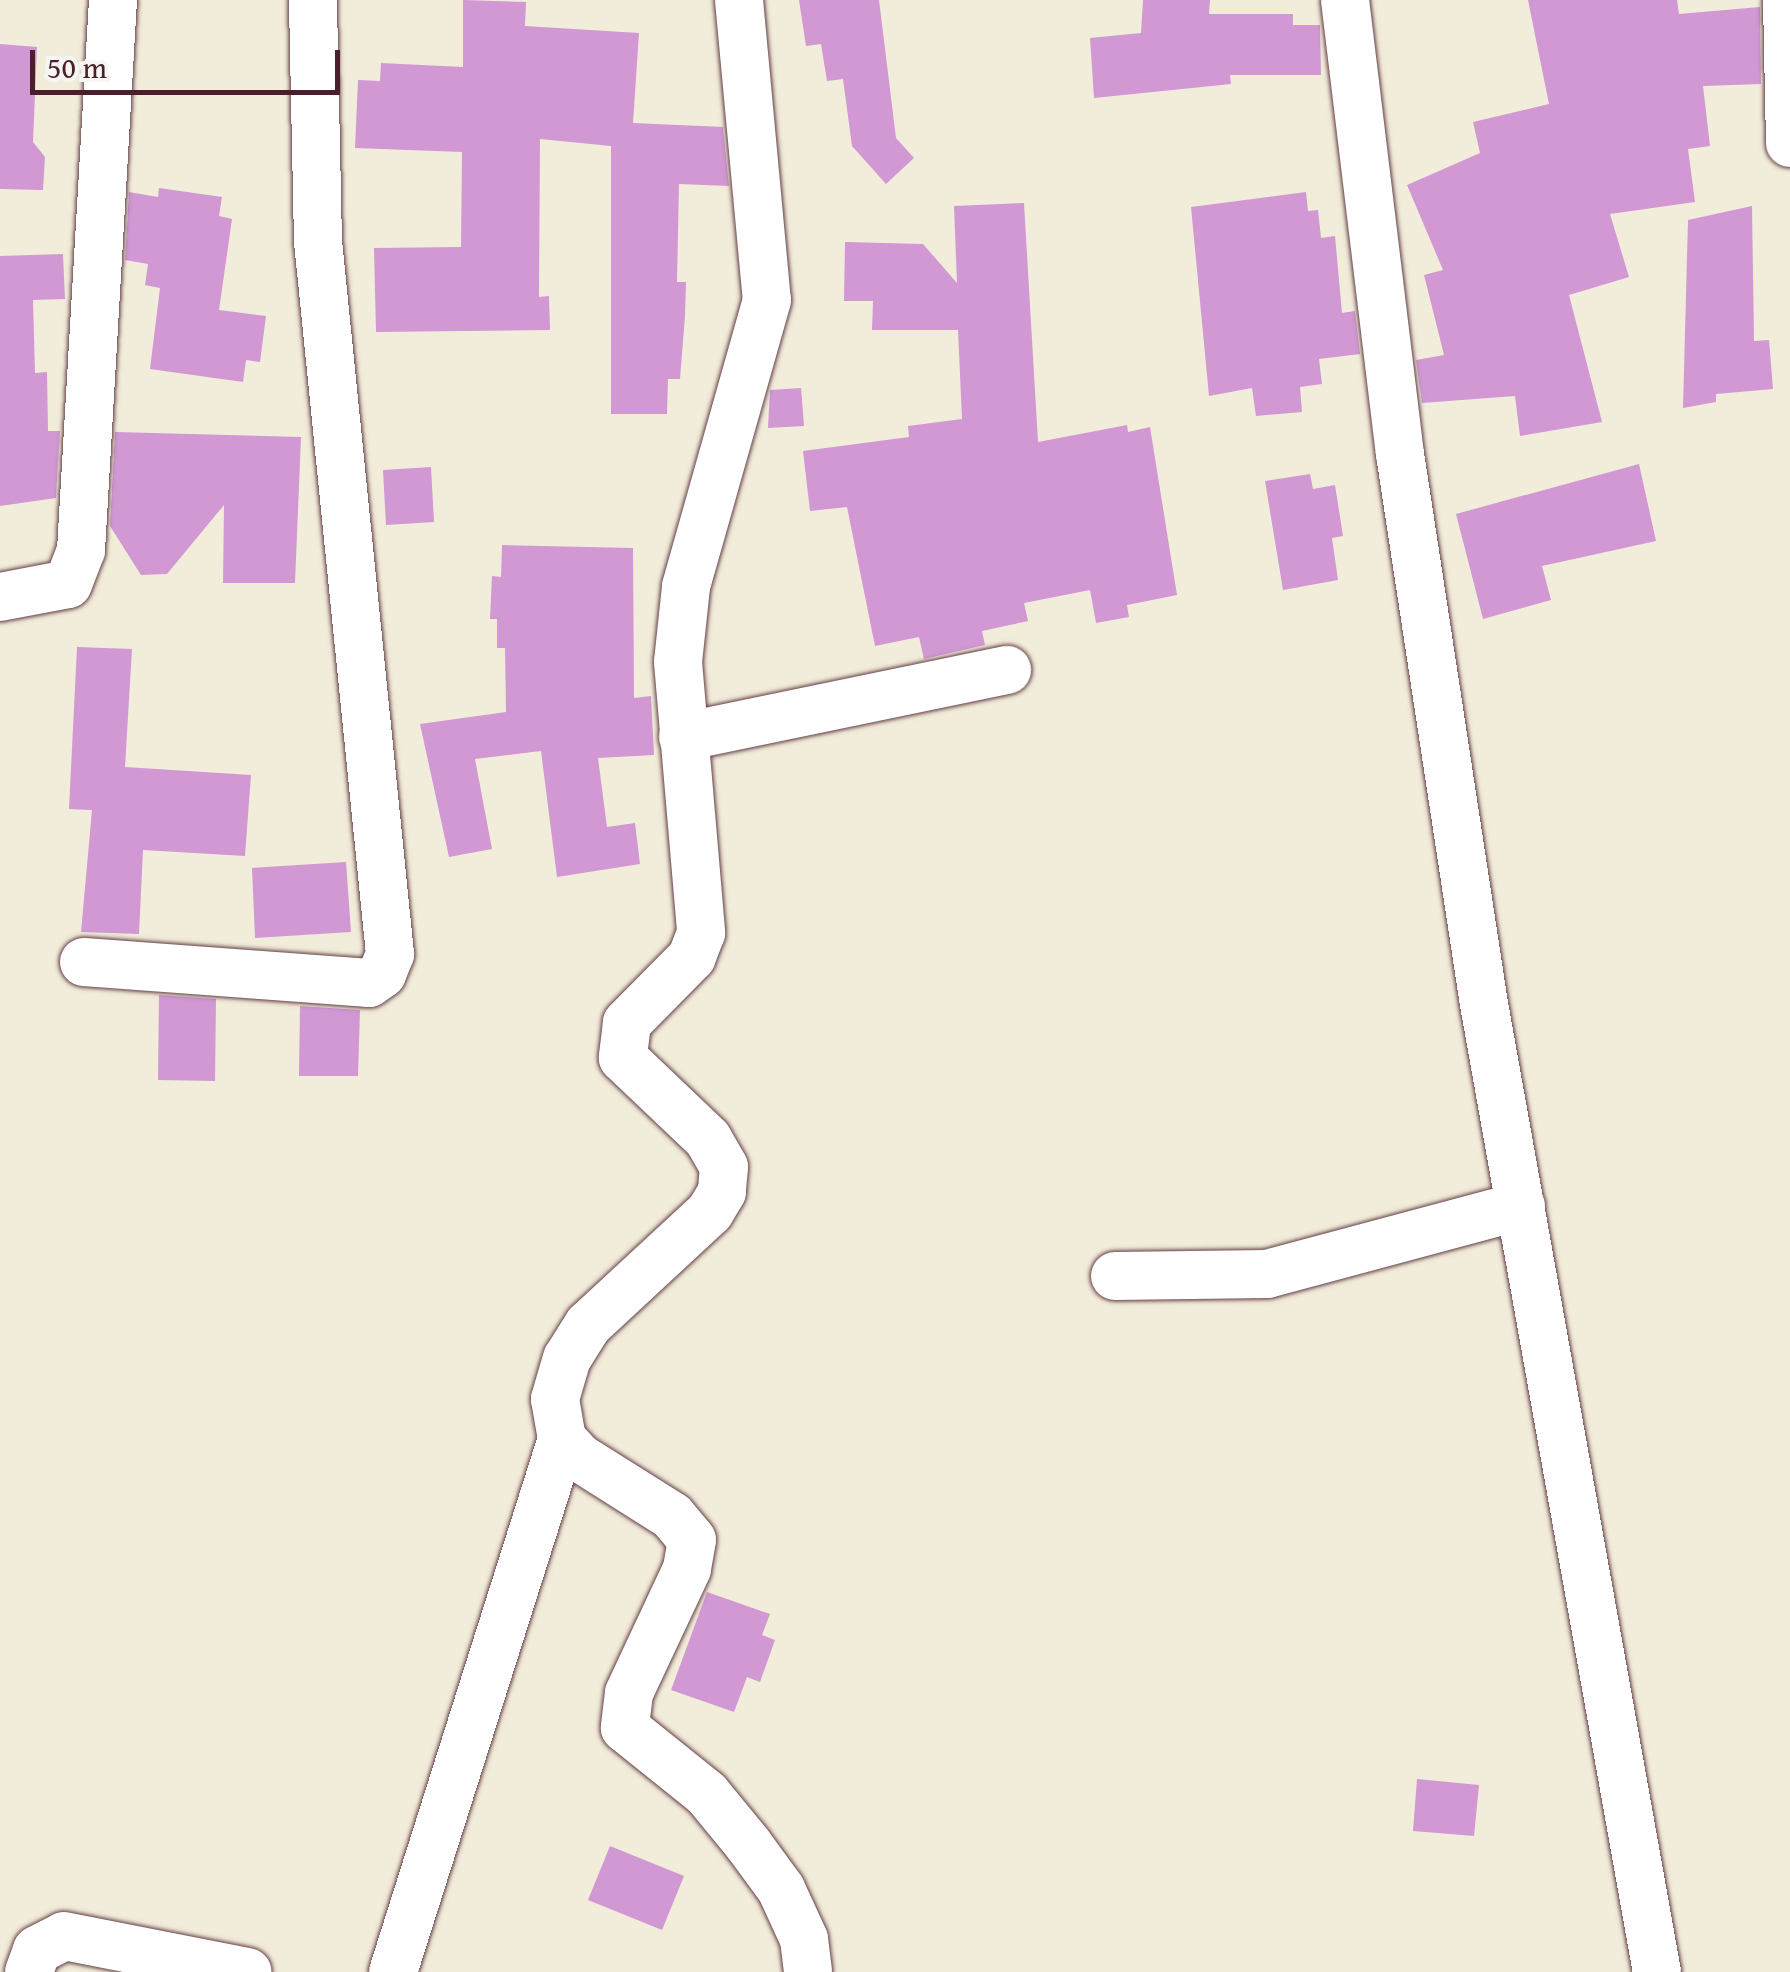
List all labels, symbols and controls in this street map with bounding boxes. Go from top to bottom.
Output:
scale bar [35,30,345,92]
text: 50 m [47,45,107,89]

